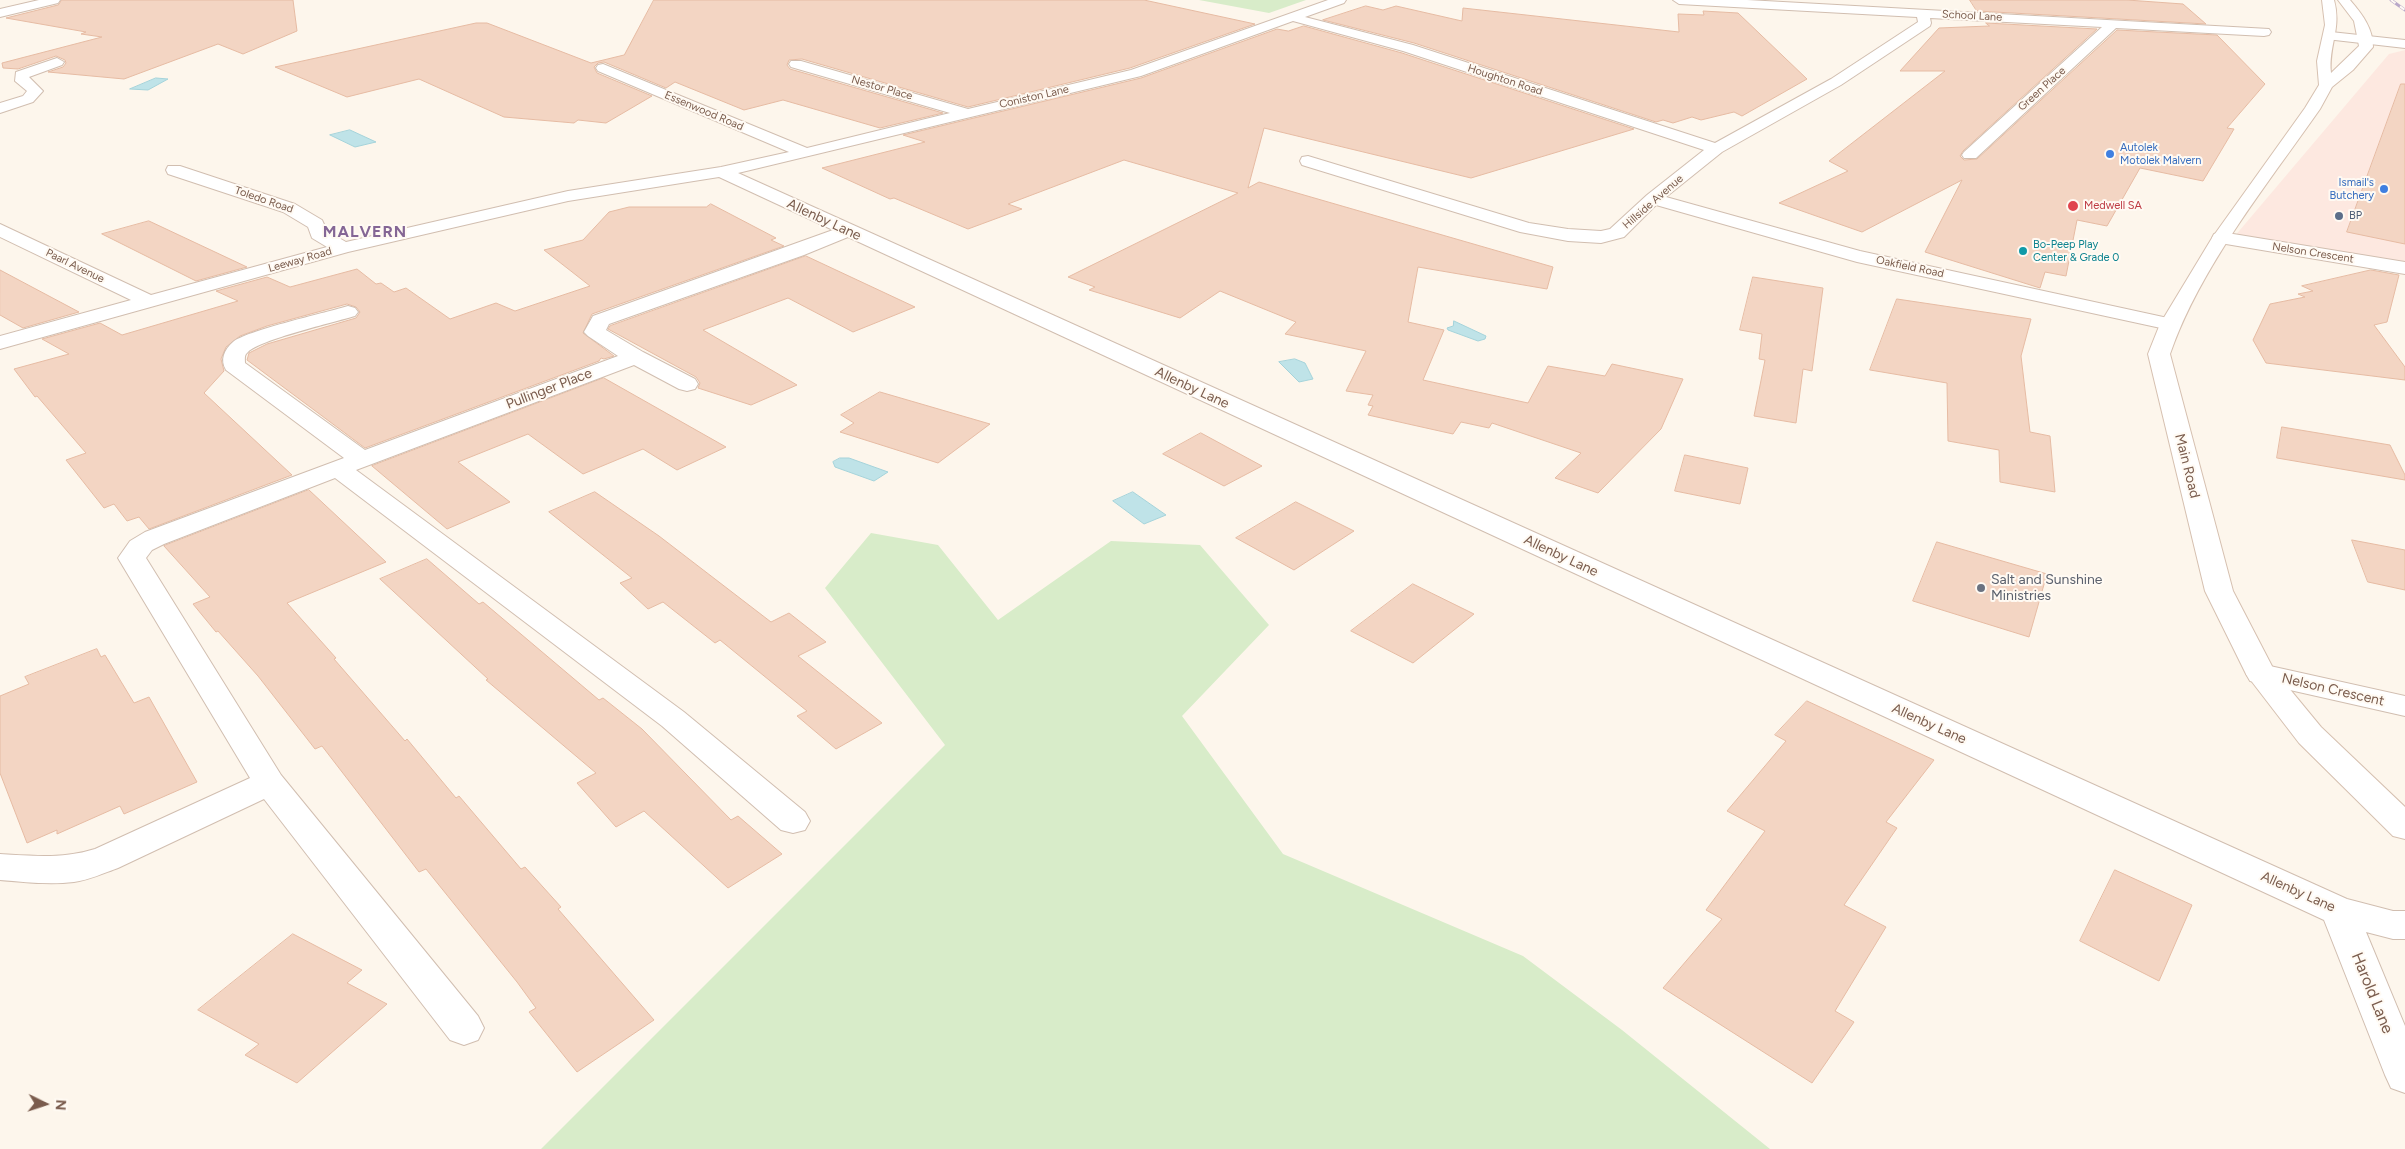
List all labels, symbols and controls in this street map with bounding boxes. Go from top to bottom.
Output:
street label: School Lane [1942,8,2002,24]
street label: Houghton Road [1466,62,1544,98]
street label: Green Place [2016,64,2068,114]
street label: Nestor Place [850,73,914,103]
street label: Coniston Lane [998,83,1070,111]
street label: Essenwood Road [663,88,745,134]
place label: Autolek Motolek Malvern [2120,141,2201,167]
marker: Autolek Motolek Malvern [2104,148,2116,160]
street label: Hillside Avenue [1620,172,1686,232]
place label: Ismail's Butchery [2329,176,2374,202]
marker: Ismail's Butchery [2378,183,2390,195]
street label: Toledo Road [233,184,295,216]
street label: Allenby Lane [784,196,864,244]
marker: Medwell SA [2066,199,2080,213]
place label: Medwell SA [2084,199,2142,213]
place label: BP [2349,209,2362,223]
marker: BP [2333,210,2345,222]
district label: MALVERN [322,222,408,242]
place label: Bo-Peep Play Center & Grade 0 [2033,238,2119,264]
street label: Nelson Crescent [2271,240,2355,266]
street label: Leeway Road [267,245,333,275]
marker: Bo-Peep Play Center & Grade 0 [2017,245,2029,257]
street label: Paarl Avenue [44,246,106,286]
street label: Oakfield Road [1875,253,1945,281]
street label: Allenby Lane [1152,364,1232,412]
street label: Pullinger Place [504,365,594,413]
street label: Main Road [2171,432,2203,500]
street label: Allenby Lane [1521,532,1601,580]
place label: Salt and Sunshine Ministries [1991,572,2102,604]
marker: Salt and Sunshine Ministries [1975,582,1987,594]
street label: Nelson Crescent [2280,670,2386,710]
street label: Allenby Lane [1889,700,1969,748]
street label: Allenby Lane [2258,868,2338,916]
street label: Harold Lane [2347,950,2397,1036]
north arrow [20,1079,70,1129]
text: N [52,1099,69,1111]

